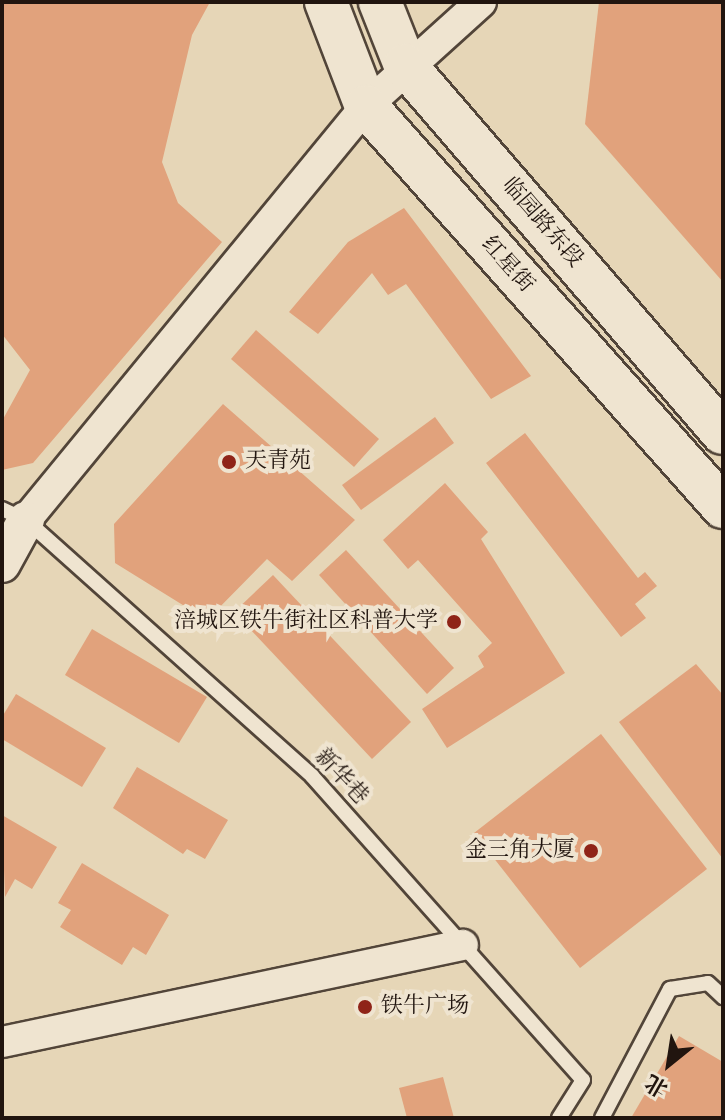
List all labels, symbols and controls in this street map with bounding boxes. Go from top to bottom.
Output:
street label: 临园路东段 [496,173,588,273]
street label: 红星街 [475,232,539,298]
place label: 天青苑 [245,449,311,475]
marker: 天青苑 [220,453,238,471]
place label: 涪城区铁牛街社区科普大学 [174,609,438,635]
marker: 涪城区铁牛街社区科普大学 [445,613,463,631]
street label: 新华巷 [309,744,373,810]
place label: 金三角大厦 [465,838,575,864]
marker: 金三角大厦 [582,842,600,860]
place label: 铁牛广场 [381,994,469,1020]
marker: 铁牛广场 [356,998,374,1016]
north arrow [629,1024,709,1104]
text: 北 [640,1067,674,1102]

